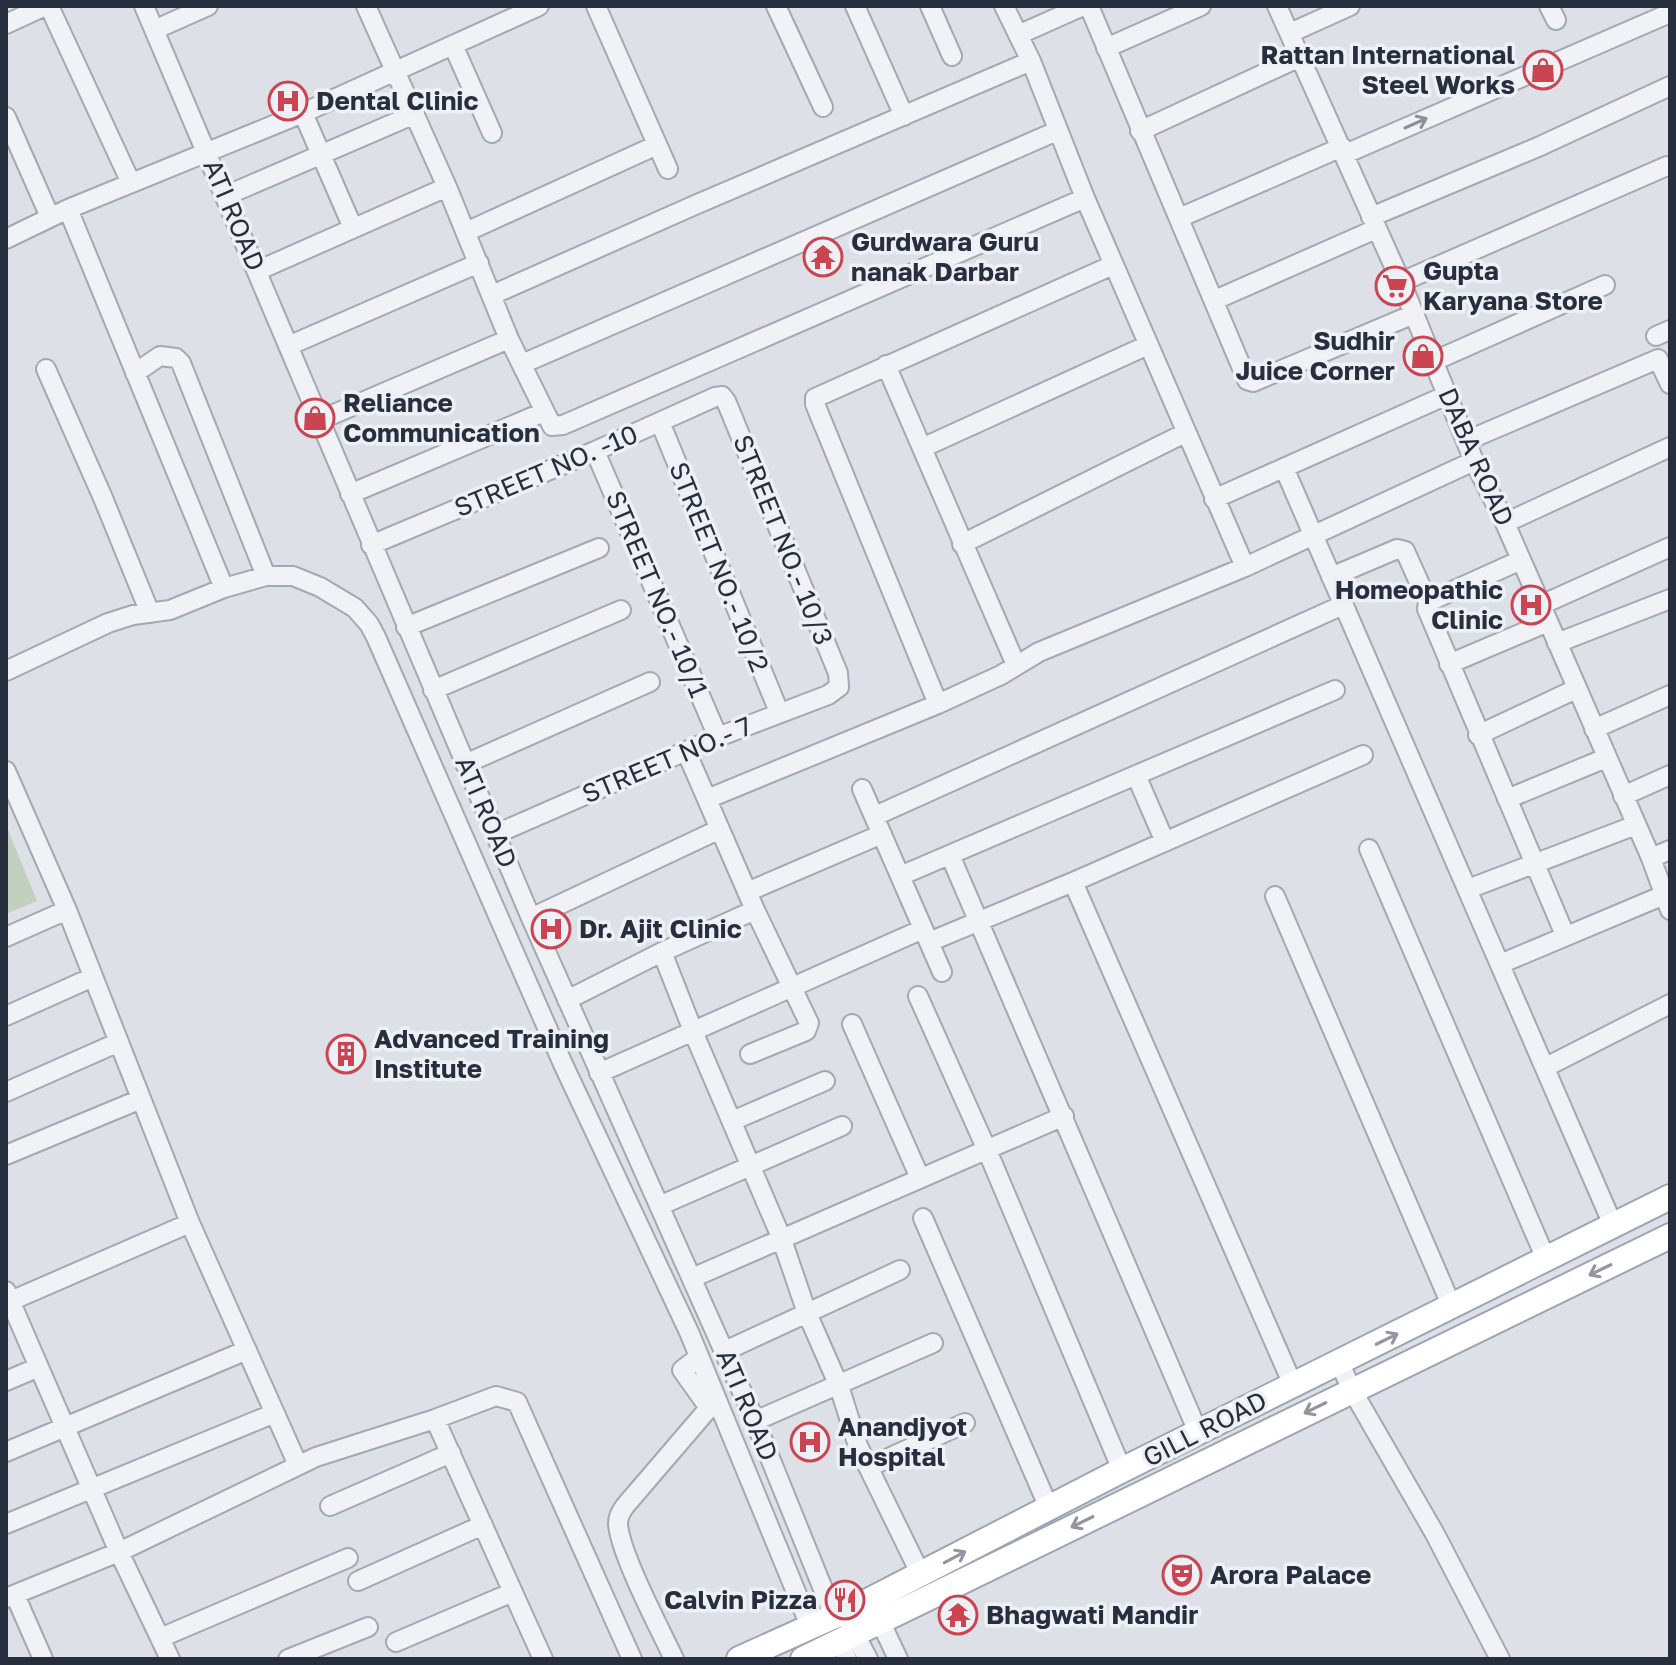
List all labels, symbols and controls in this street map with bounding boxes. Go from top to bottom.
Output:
place label: Rattan International Steel Works [1260,39,1515,100]
shop icon: Rattan International Steel Works [1522,49,1564,91]
hospital icon: Dental Clinic [267,80,309,122]
place label: Dental Clinic [316,85,478,116]
one-way arrow [1403,114,1428,129]
street label: ATI ROAD [197,154,272,275]
place label: Gurdwara Guru nanak Darbar [851,226,1039,287]
temple icon: Gurdwara Guru nanak Darbar [802,236,844,278]
place label: Gupta Karyana Store [1423,255,1603,316]
supermarket icon: Gupta Karyana Store [1374,265,1416,307]
place label: Sudhir Juice Corner [1235,325,1395,386]
shop icon: Sudhir Juice Corner [1402,335,1444,377]
street label: DABA ROAD [1432,383,1521,531]
place label: Reliance Communication [343,387,540,448]
shop icon: Reliance Communication [294,397,336,439]
street label: STREET NO. -10 [449,418,642,523]
street label: STREET NO.- 10/3 [727,430,840,649]
street label: STREET NO.- 10/2 [663,457,776,676]
street label: STREET NO.- 10/1 [600,486,715,702]
place label: Homeopathic Clinic [1335,574,1503,635]
hospital icon: Homeopathic Clinic [1510,584,1552,626]
street label: STREET NO.- 7 [577,710,756,809]
street label: ATI ROAD [449,751,524,872]
hospital icon: Dr. Ajit Clinic [530,908,572,950]
place label: Dr. Ajit Clinic [579,913,742,944]
place label: Advanced Training Institute [374,1023,609,1084]
building icon: Advanced Training Institute [325,1033,367,1075]
one-way arrow [1588,1263,1612,1278]
one-way arrow [1374,1331,1398,1346]
street label: ATI ROAD [710,1344,785,1465]
street label: GILL ROAD [1138,1384,1272,1473]
one-way arrow [1304,1401,1328,1416]
place label: Anandjyot Hospital [838,1411,967,1472]
hospital icon: Anandjyot Hospital [789,1421,831,1463]
one-way arrow [1070,1515,1094,1530]
one-way arrow [942,1549,966,1565]
theatre icon: Arora Palace [1161,1554,1203,1596]
place label: Arora Palace [1210,1559,1371,1590]
restaurant icon: Calvin Pizza [824,1579,866,1621]
place label: Calvin Pizza [664,1584,817,1615]
temple icon: Bhagwati Mandir [937,1594,979,1636]
place label: Bhagwati Mandir [986,1599,1198,1630]

